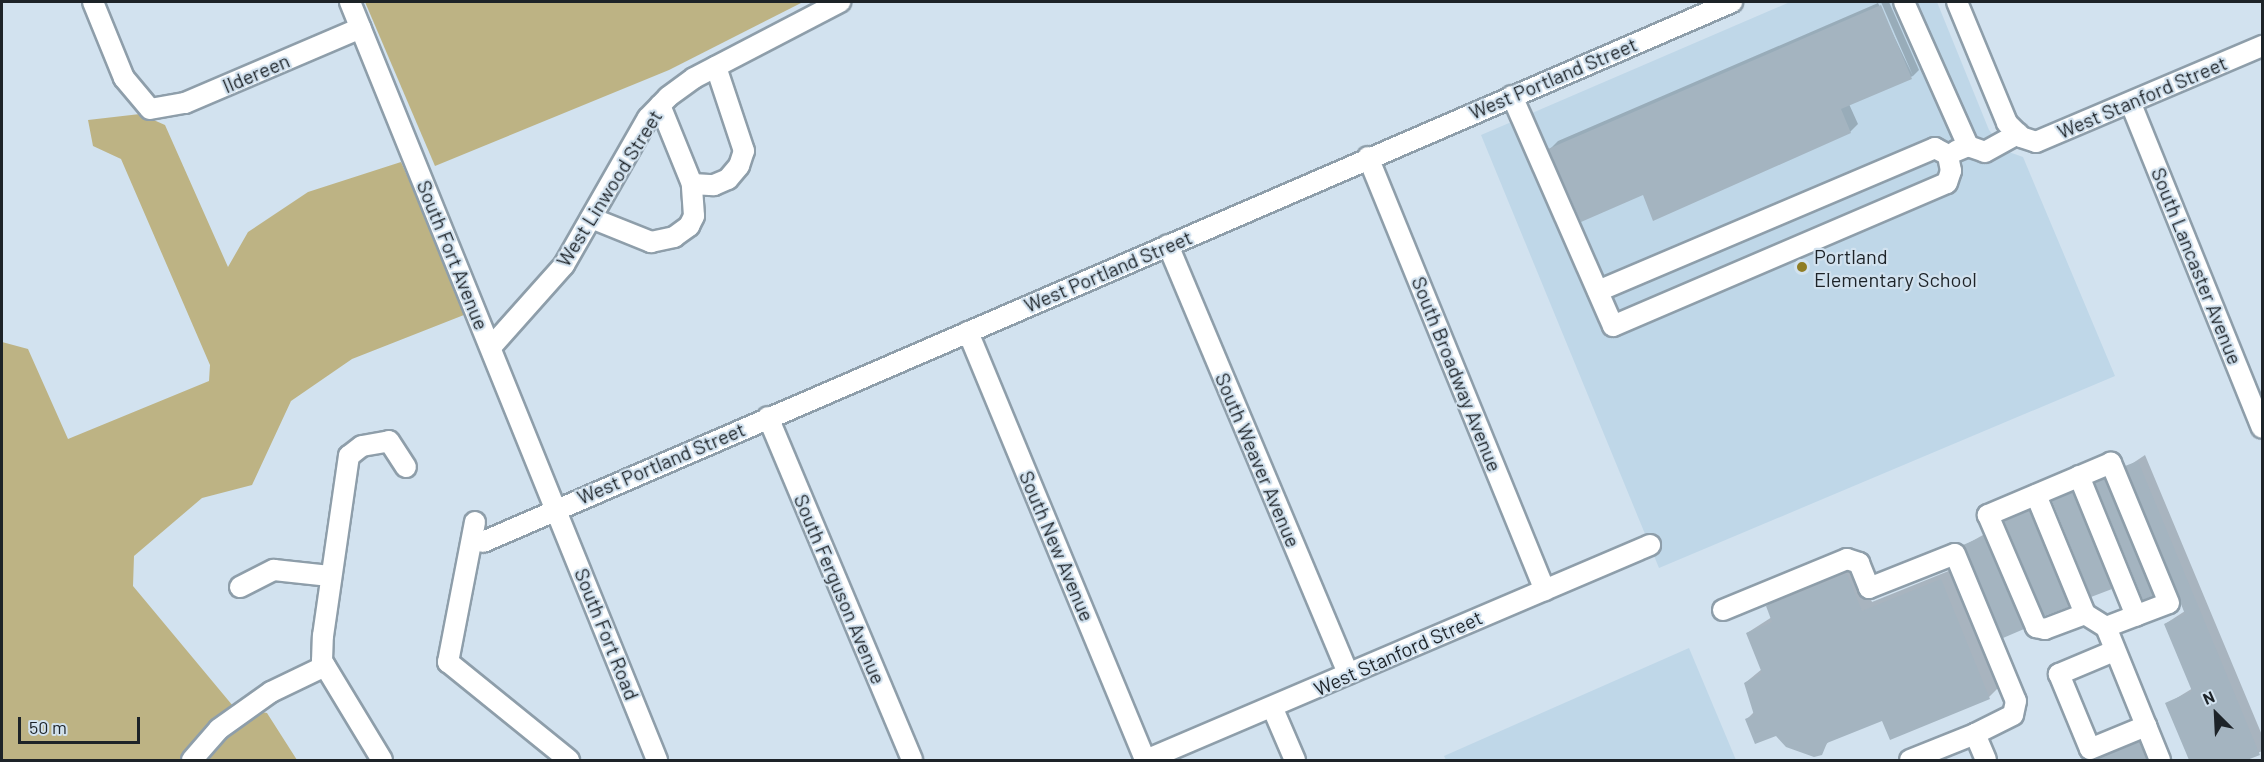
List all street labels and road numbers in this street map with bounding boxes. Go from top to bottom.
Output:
street label: West Portland Street [1465,32,1641,124]
street label: Ildereen [219,48,293,98]
street label: West Stanford Street [2054,50,2230,144]
street label: West Linwood Street [551,105,667,271]
street label: South Lancaster Avenue [2146,164,2248,368]
street label: South Fort Avenue [412,177,494,333]
street label: West Portland Street [1020,225,1196,317]
street label: South Broadway Avenue [1407,273,1507,475]
street label: South Weaver Avenue [1210,369,1306,551]
street label: West Portland Street [573,417,749,509]
street label: South New Avenue [1014,467,1100,625]
street label: South Ferguson Avenue [789,490,891,688]
street label: South Fort Road [570,565,644,703]
street label: West Stanford Street [1310,605,1486,701]

